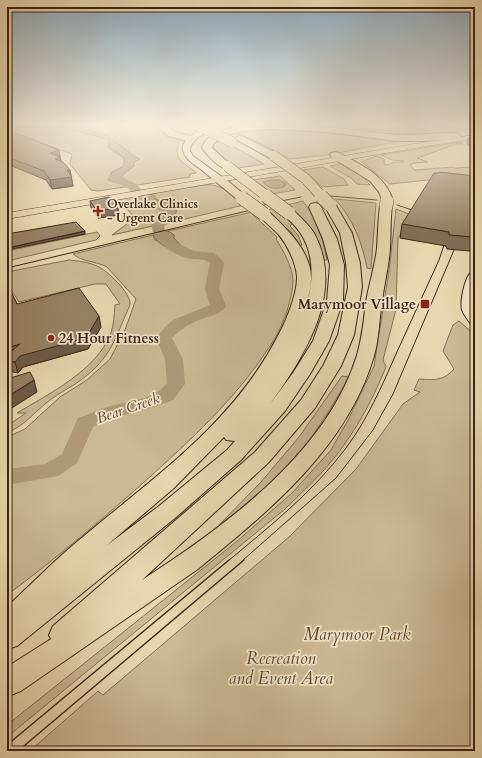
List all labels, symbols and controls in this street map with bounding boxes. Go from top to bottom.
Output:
place label: Overlake Clinics - Urgent Care [107,196,198,226]
marker: Overlake Clinics - Urgent Care [92,205,104,217]
place label: Marymoor Village [298,295,416,314]
marker: Marymoor Village [419,298,431,310]
place label: 24 Hour Fitness [59,329,159,348]
marker: 24 Hour Fitness [46,333,56,343]
water label: Bear Creek [94,388,163,428]
park label: Marymoor Park [303,623,411,646]
park label: Recreation and Event Area [229,647,334,690]

